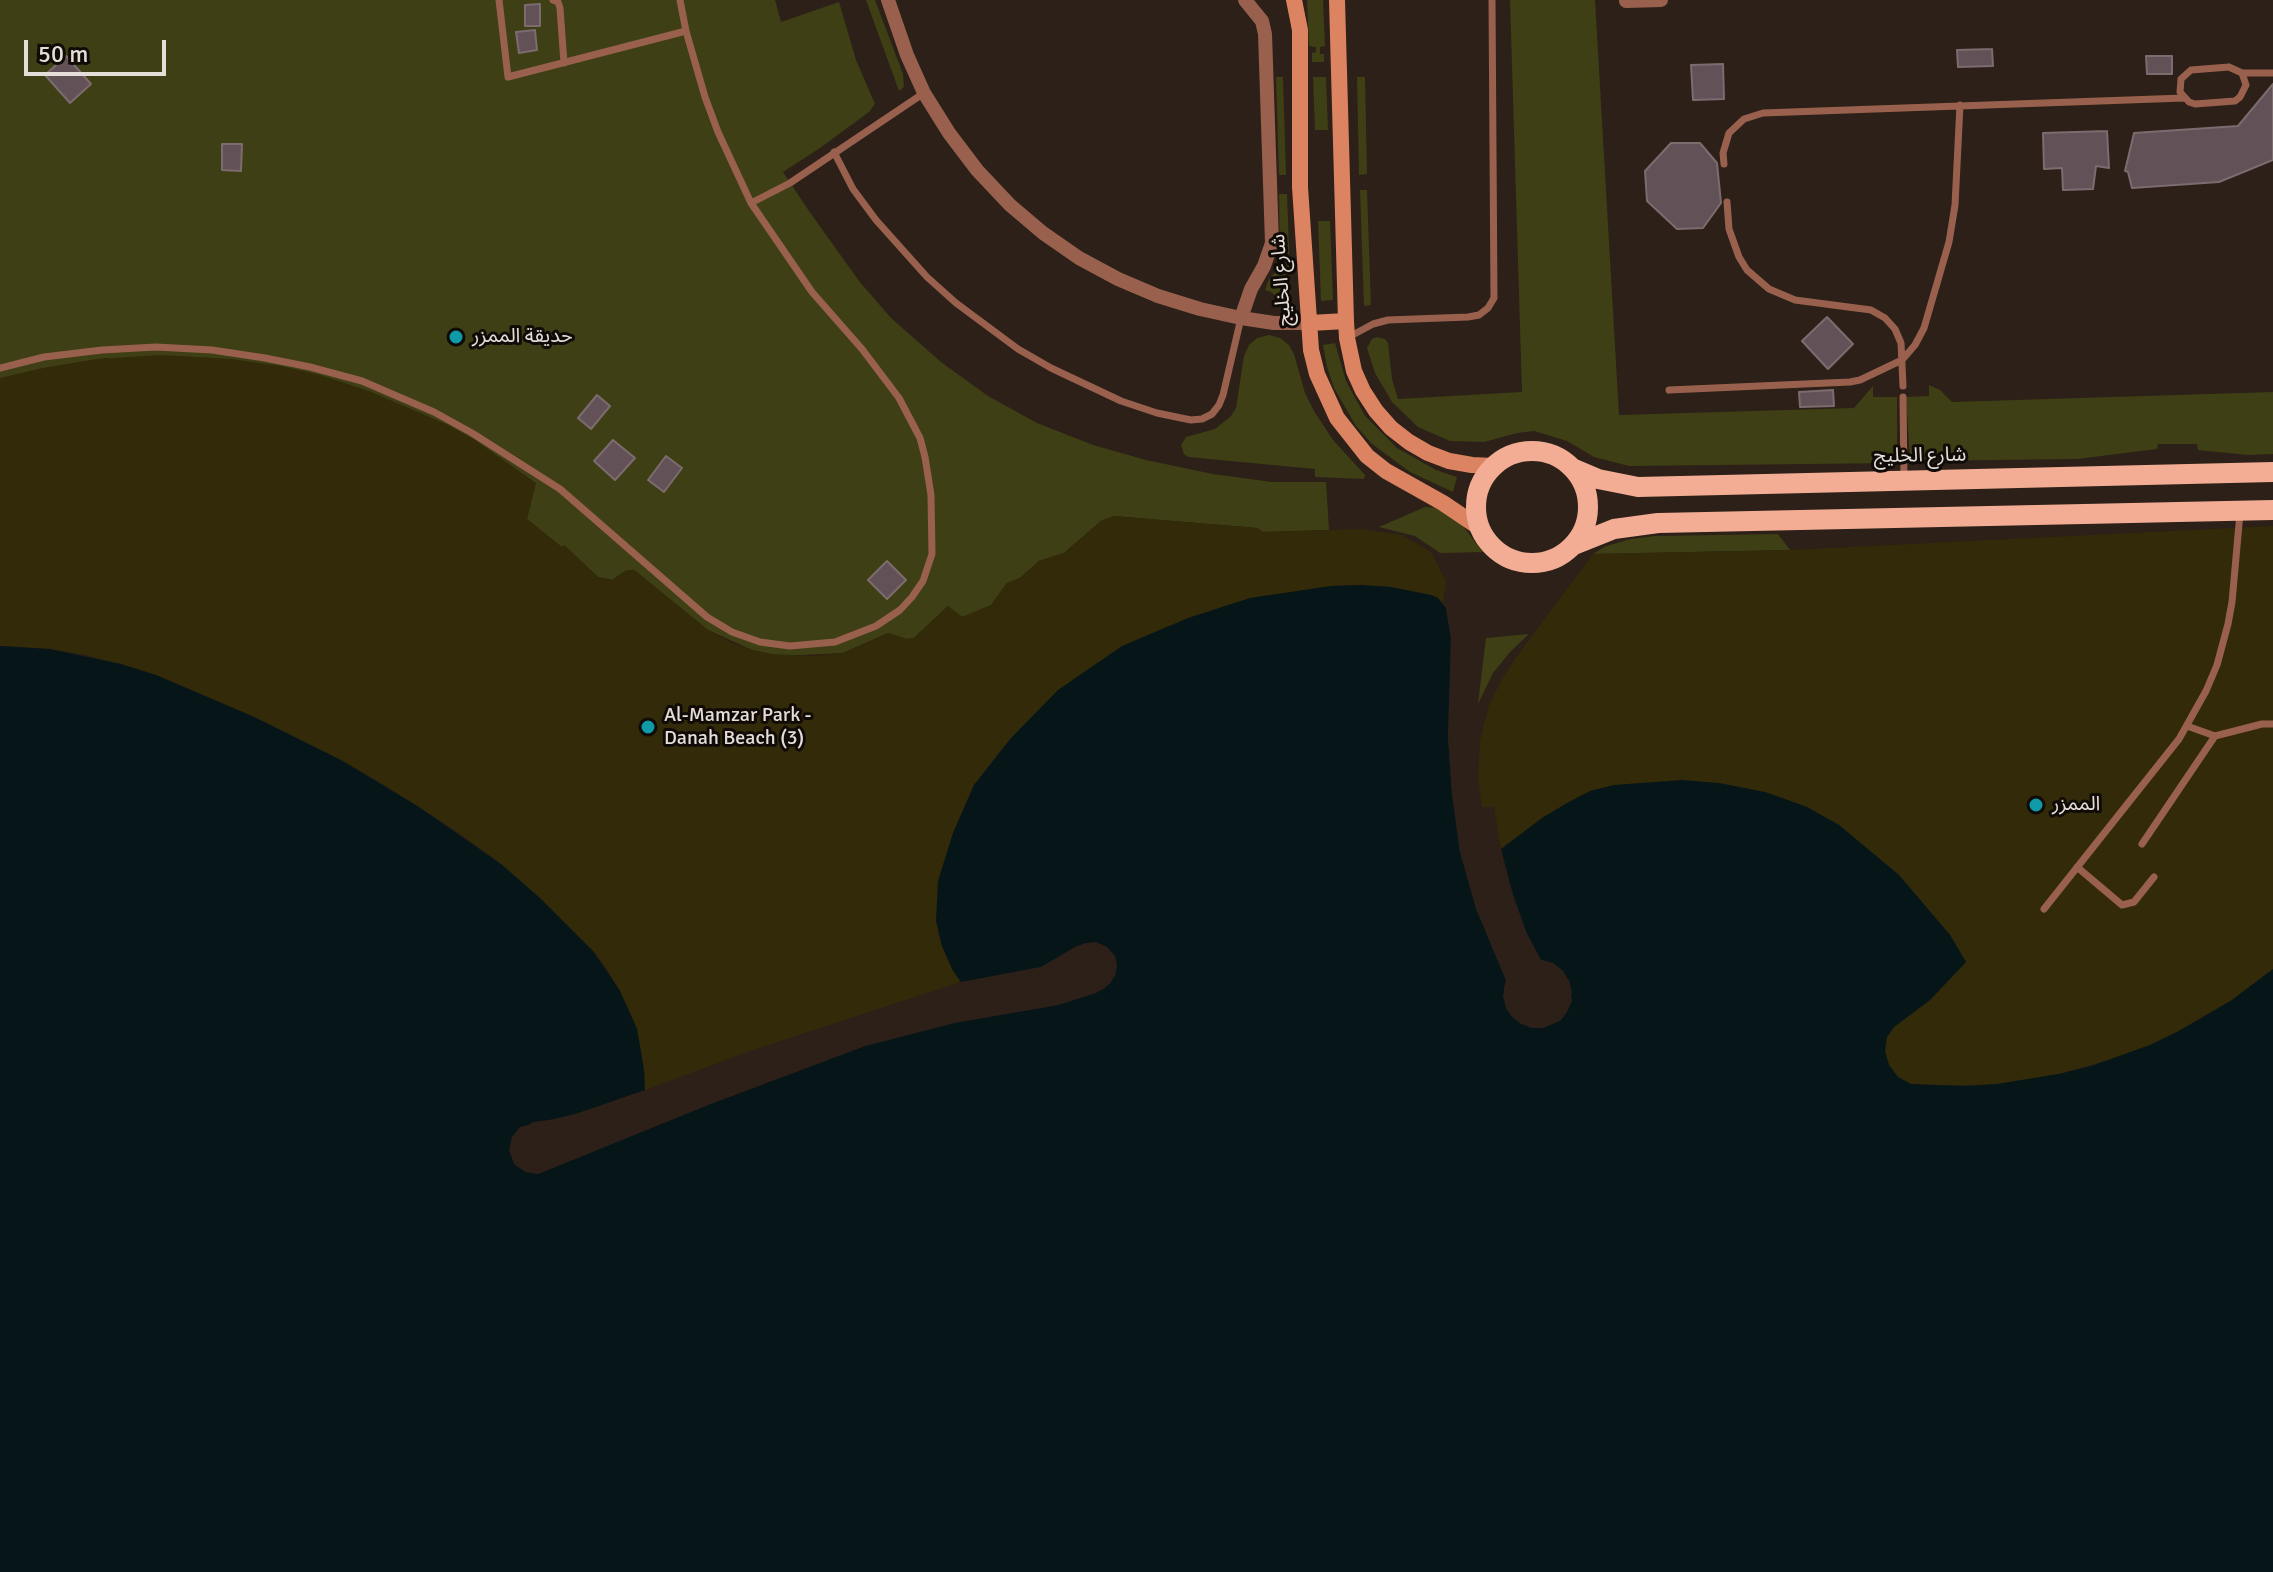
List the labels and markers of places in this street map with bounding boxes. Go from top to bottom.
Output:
place label: حديقة الممزر [472,325,573,349]
marker: حديقة الممزر [447,328,465,346]
place label: Al-Mamzar Park - Danah Beach (3) [664,704,812,751]
marker: Al-Mamzar Park - Danah Beach (3) [639,718,657,736]
place label: الممزر [2052,793,2100,817]
marker: الممزر [2027,796,2045,814]

